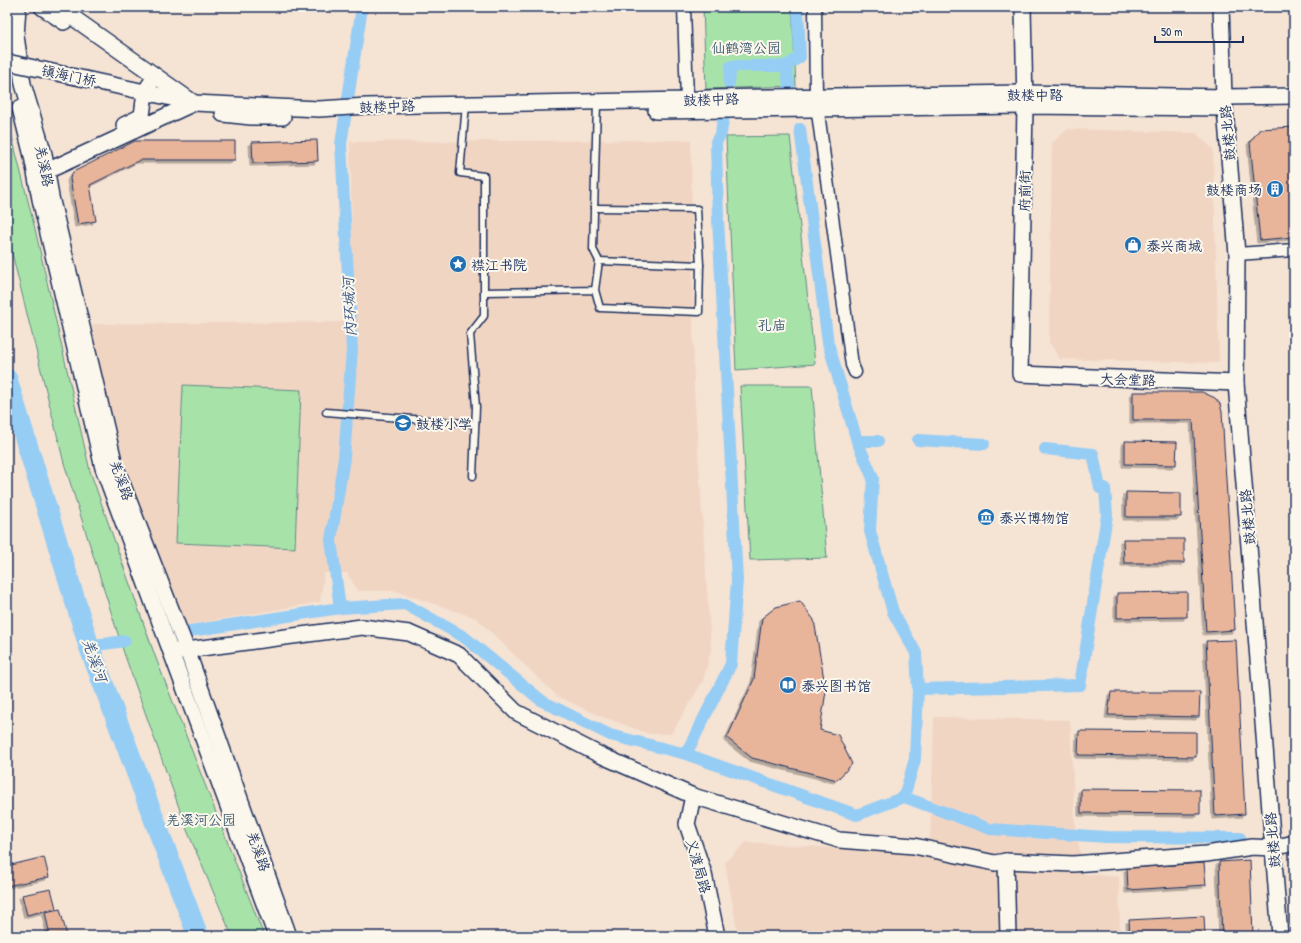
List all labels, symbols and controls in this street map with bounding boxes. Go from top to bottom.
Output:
scale bar [1155,18,1243,44]
text: 50 m [1161,23,1182,40]
park label: 仙鹤湾公园 [711,38,781,57]
street label: 镇海门桥 [40,60,98,90]
street label: 鼓楼中路 [1007,85,1063,104]
street label: 鼓楼中路 [683,89,739,109]
street label: 鼓楼中路 [359,96,415,116]
street label: 鼓楼北路 [1215,104,1239,162]
street label: 羌溪路 [31,143,59,189]
street label: 府前街 [1014,170,1034,212]
building icon: 鼓楼商场 [1265,179,1285,199]
place label: 鼓楼商场 [1206,180,1262,199]
shop icon: 泰兴商城 [1123,235,1143,255]
place label: 泰兴商城 [1146,236,1202,255]
place icon: 襟江书院 [448,254,468,274]
place label: 襟江书院 [471,255,527,274]
water label: 内环城河 [337,274,361,338]
park label: 孔庙 [758,315,786,334]
street label: 大会堂路 [1100,369,1156,389]
school or university icon: 鼓楼小学 [393,413,413,433]
place label: 鼓楼小学 [416,414,472,433]
street label: 羌溪路 [106,457,138,503]
street label: 鼓楼北路 [1235,488,1259,546]
museum icon: 泰兴博物馆 [976,507,996,527]
place label: 泰兴博物馆 [999,508,1069,527]
water label: 羌溪河 [77,635,114,688]
library icon: 泰兴图书馆 [778,675,798,695]
place label: 泰兴图书馆 [801,676,871,695]
park label: 羌溪河公园 [166,810,236,829]
street label: 鼓楼北路 [1260,811,1284,869]
street label: 羌溪路 [243,828,275,874]
street label: 义渡局路 [682,836,716,896]

